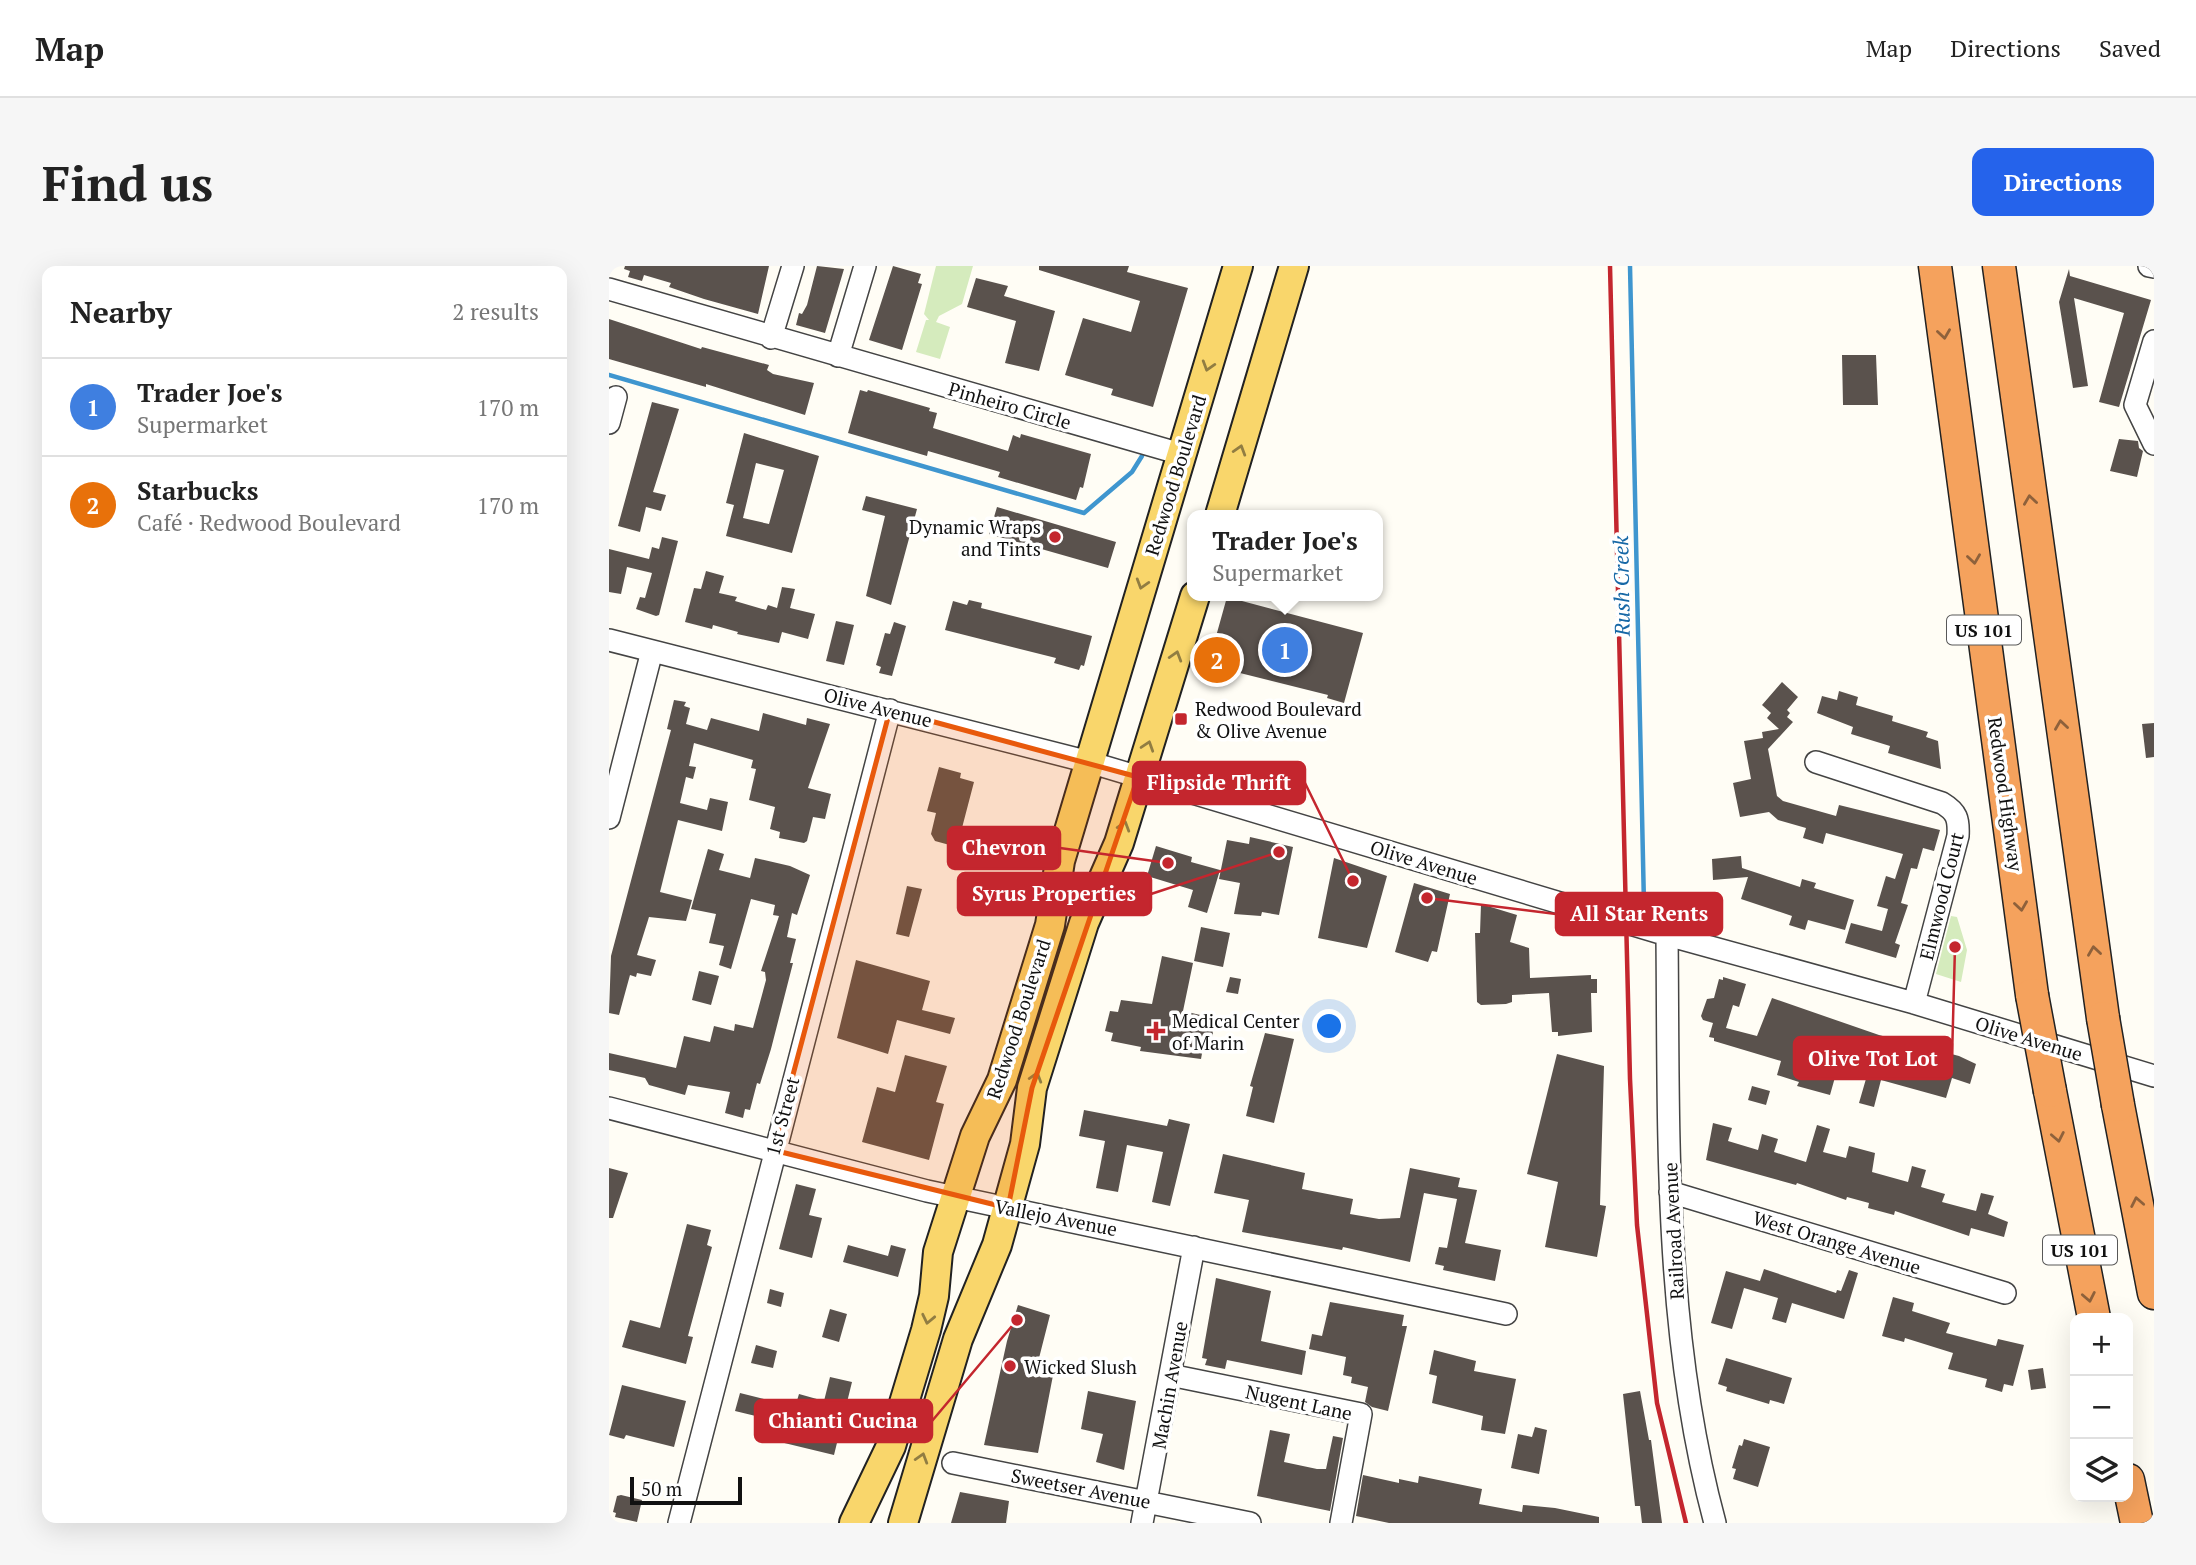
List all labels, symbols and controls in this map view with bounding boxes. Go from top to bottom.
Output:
text: Map [35,27,104,70]
text: Map [1866,32,1912,64]
text: Directions [1950,32,2061,64]
text: Saved [2099,32,2161,64]
button: Directions [1972,148,2154,216]
text: Find us [42,150,213,215]
text: Nearby [70,292,172,332]
text: 2 results [452,296,539,327]
one-way arrow [1937,328,1952,340]
one-way arrow [1202,359,1216,371]
text: Trader Joe's [137,375,282,409]
street label: Pinheiro Circle [946,376,1074,434]
street label: Redwood Boulevard [1139,391,1211,558]
text: 1 [87,392,100,423]
text: 170 m [477,392,539,423]
text: Supermarket [137,409,268,440]
one-way arrow [1231,444,1246,456]
text: Starbucks [137,473,259,507]
text: 2 [87,490,100,521]
text: 170 m [477,490,539,521]
one-way arrow [2022,494,2037,506]
text: Café · Redwood Boulevard [137,507,401,538]
popup [1187,510,1383,601]
place label: Dynamic Wraps and Tints [909,514,1041,561]
text: Trader Joe's [1212,523,1358,557]
marker: Dynamic Wraps and Tints [1047,529,1063,545]
water label: Rush Creek [1606,535,1636,637]
one-way arrow [1967,553,1982,565]
text: Supermarket [1212,557,1343,588]
one-way arrow [1136,577,1151,589]
road number: US 101 [1947,616,2021,644]
pin: 1 [1262,624,1308,676]
pin: 2 [1194,634,1240,686]
one-way arrow [1168,650,1183,662]
street label: Olive Avenue [821,681,935,733]
place label: Redwood Boulevard & Olive Avenue [1195,696,1362,743]
marker: Redwood Boulevard & Olive Avenue [1173,711,1189,727]
street label: Redwood Highway [1983,715,2029,873]
one-way arrow [2054,720,2069,731]
one-way arrow [1140,741,1154,753]
callout: Flipside Thrift [1133,762,1305,804]
text: Flipside Thrift [1147,768,1292,796]
one-way arrow [1115,821,1130,833]
callout: Chevron [948,827,1060,869]
street label: Elmwood Court [1913,830,1969,962]
text: Chevron [962,833,1047,861]
street label: Olive Avenue [1367,834,1481,890]
callout: Syrus Properties [958,873,1151,915]
text: Syrus Properties [972,879,1136,907]
callout: All Star Rents [1556,893,1722,935]
text: All Star Rents [1570,899,1708,927]
one-way arrow [2013,900,2028,912]
street label: Redwood Boulevard [980,935,1056,1102]
one-way arrow [2086,945,2101,957]
place label: Medical Center of Marin [1172,1008,1300,1055]
your location [1312,1009,1346,1043]
street label: Olive Avenue [1972,1010,2086,1066]
marker: Medical Center of Marin [1146,1021,1166,1041]
callout: Olive Tot Lot [1794,1037,1952,1079]
text: Olive Tot Lot [1808,1044,1939,1072]
one-way arrow [1027,1071,1042,1083]
street label: 1st Street [759,1074,805,1158]
one-way arrow [2050,1131,2065,1143]
street label: Railroad Avenue [1657,1162,1689,1300]
street label: Vallejo Avenue [993,1193,1119,1241]
one-way arrow [2130,1196,2145,1208]
street label: West Orange Avenue [1750,1205,1924,1279]
road number: US 101 [2043,1236,2117,1265]
one-way arrow [2081,1291,2096,1303]
one-way arrow [922,1313,937,1325]
map controls [2070,1313,2133,1502]
button: + [2070,1313,2133,1376]
street label: Machin Avenue [1145,1319,1193,1451]
place label: Wicked Slush [1024,1354,1137,1379]
marker: Wicked Slush [1002,1358,1018,1374]
button: − [2070,1376,2133,1439]
street label: Nugent Lane [1243,1379,1355,1425]
callout: Chianti Cucina [755,1400,932,1442]
text: Chianti Cucina [768,1406,918,1434]
button: layers [2070,1439,2133,1502]
one-way arrow [914,1452,929,1464]
street label: Sweetser Avenue [1009,1462,1153,1514]
scale bar [630,1474,742,1506]
text: 50 m [641,1476,682,1501]

